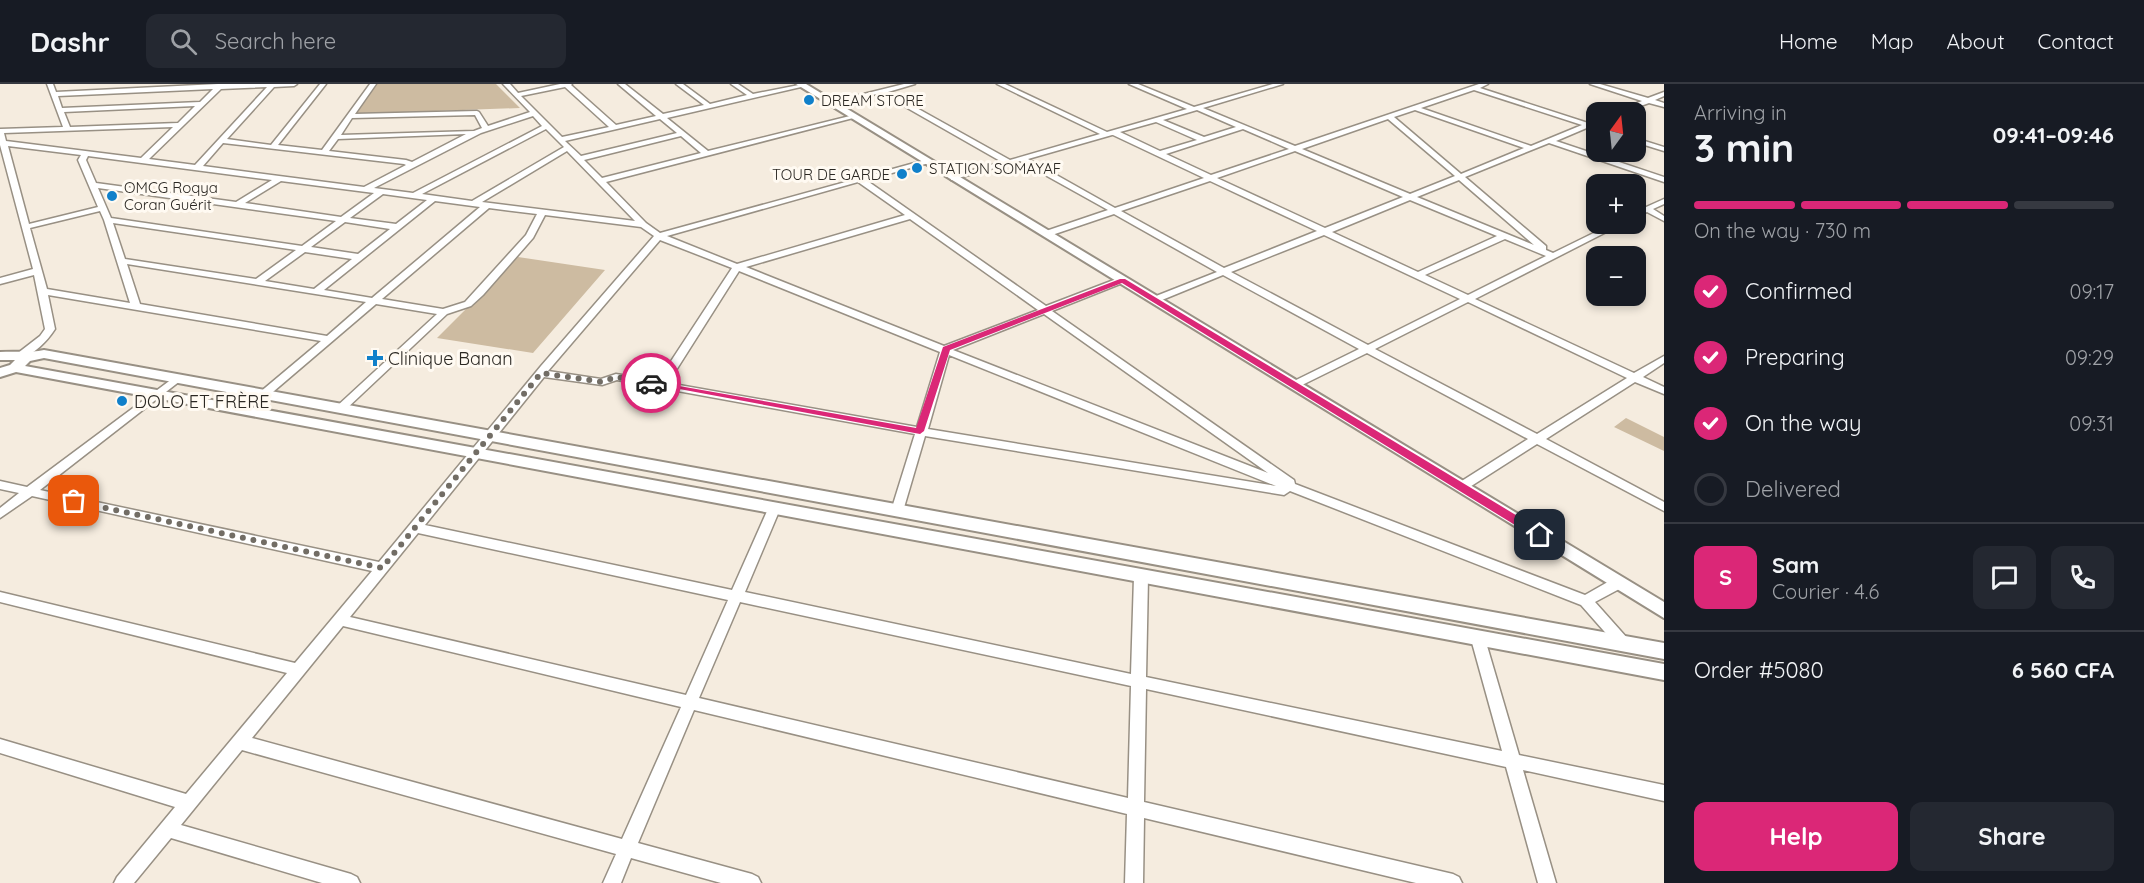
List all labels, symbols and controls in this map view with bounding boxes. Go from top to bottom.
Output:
search box [146,14,566,68]
text: Dashr [30,24,110,59]
icon: search [167,25,200,58]
text: Search here [215,27,336,55]
text: Home [1779,28,1838,54]
text: Map [1871,28,1914,54]
text: About [1947,28,2005,54]
text: Contact [2038,28,2114,54]
place label: DREAM STORE [821,91,924,110]
marker: DREAM STORE [802,93,816,107]
text: Arriving in [1694,100,1787,125]
north arrow [1586,102,1646,162]
map controls [1586,102,1646,306]
text: 09:41–09:46 [1993,121,2114,149]
text: 3 min [1694,123,1794,172]
place label: STATION SOMAYAF [929,159,1061,178]
marker: STATION SOMAYAF [910,161,924,175]
place label: TOUR DE GARDE [772,165,890,184]
marker: TOUR DE GARDE [895,167,909,181]
button: + [1586,174,1646,234]
place label: OMCG Roqya Coran Guérit [124,178,218,214]
marker: OMCG Roqya Coran Guérit [105,189,119,203]
text: On the way · 730 m [1694,218,1871,243]
button: − [1586,246,1646,306]
icon: check [1694,275,1727,308]
text: Confirmed [1745,277,1852,305]
text: 09:17 [2070,279,2114,304]
icon: check [1694,341,1727,374]
text: Preparing [1745,343,1845,371]
text: 09:29 [2065,345,2114,370]
place label: Clinique Banan [388,347,513,370]
marker: Clinique Banan [366,349,384,367]
courier [621,353,681,413]
icon: car [635,367,668,400]
place label: DOLO ET FRÈRE [134,390,270,413]
marker: DOLO ET FRÈRE [115,394,129,408]
icon: check [1694,407,1727,440]
text: On the way [1745,409,1861,437]
text: 09:31 [2069,411,2114,436]
pin [48,475,99,526]
text: Delivered [1745,475,1841,503]
icon: bag [57,484,90,517]
pin [1514,509,1565,560]
icon: home [1523,518,1556,551]
button: chat [1973,546,2036,609]
button: phone [2051,546,2114,609]
text: Sam [1772,551,1819,579]
text: S [1719,563,1732,591]
text: Courier · 4.6 [1772,579,1879,604]
text: Order #5080 [1694,656,1824,684]
text: 6 560 CFA [2012,656,2114,684]
button: Help [1694,802,1898,871]
button: Share [1910,802,2114,871]

